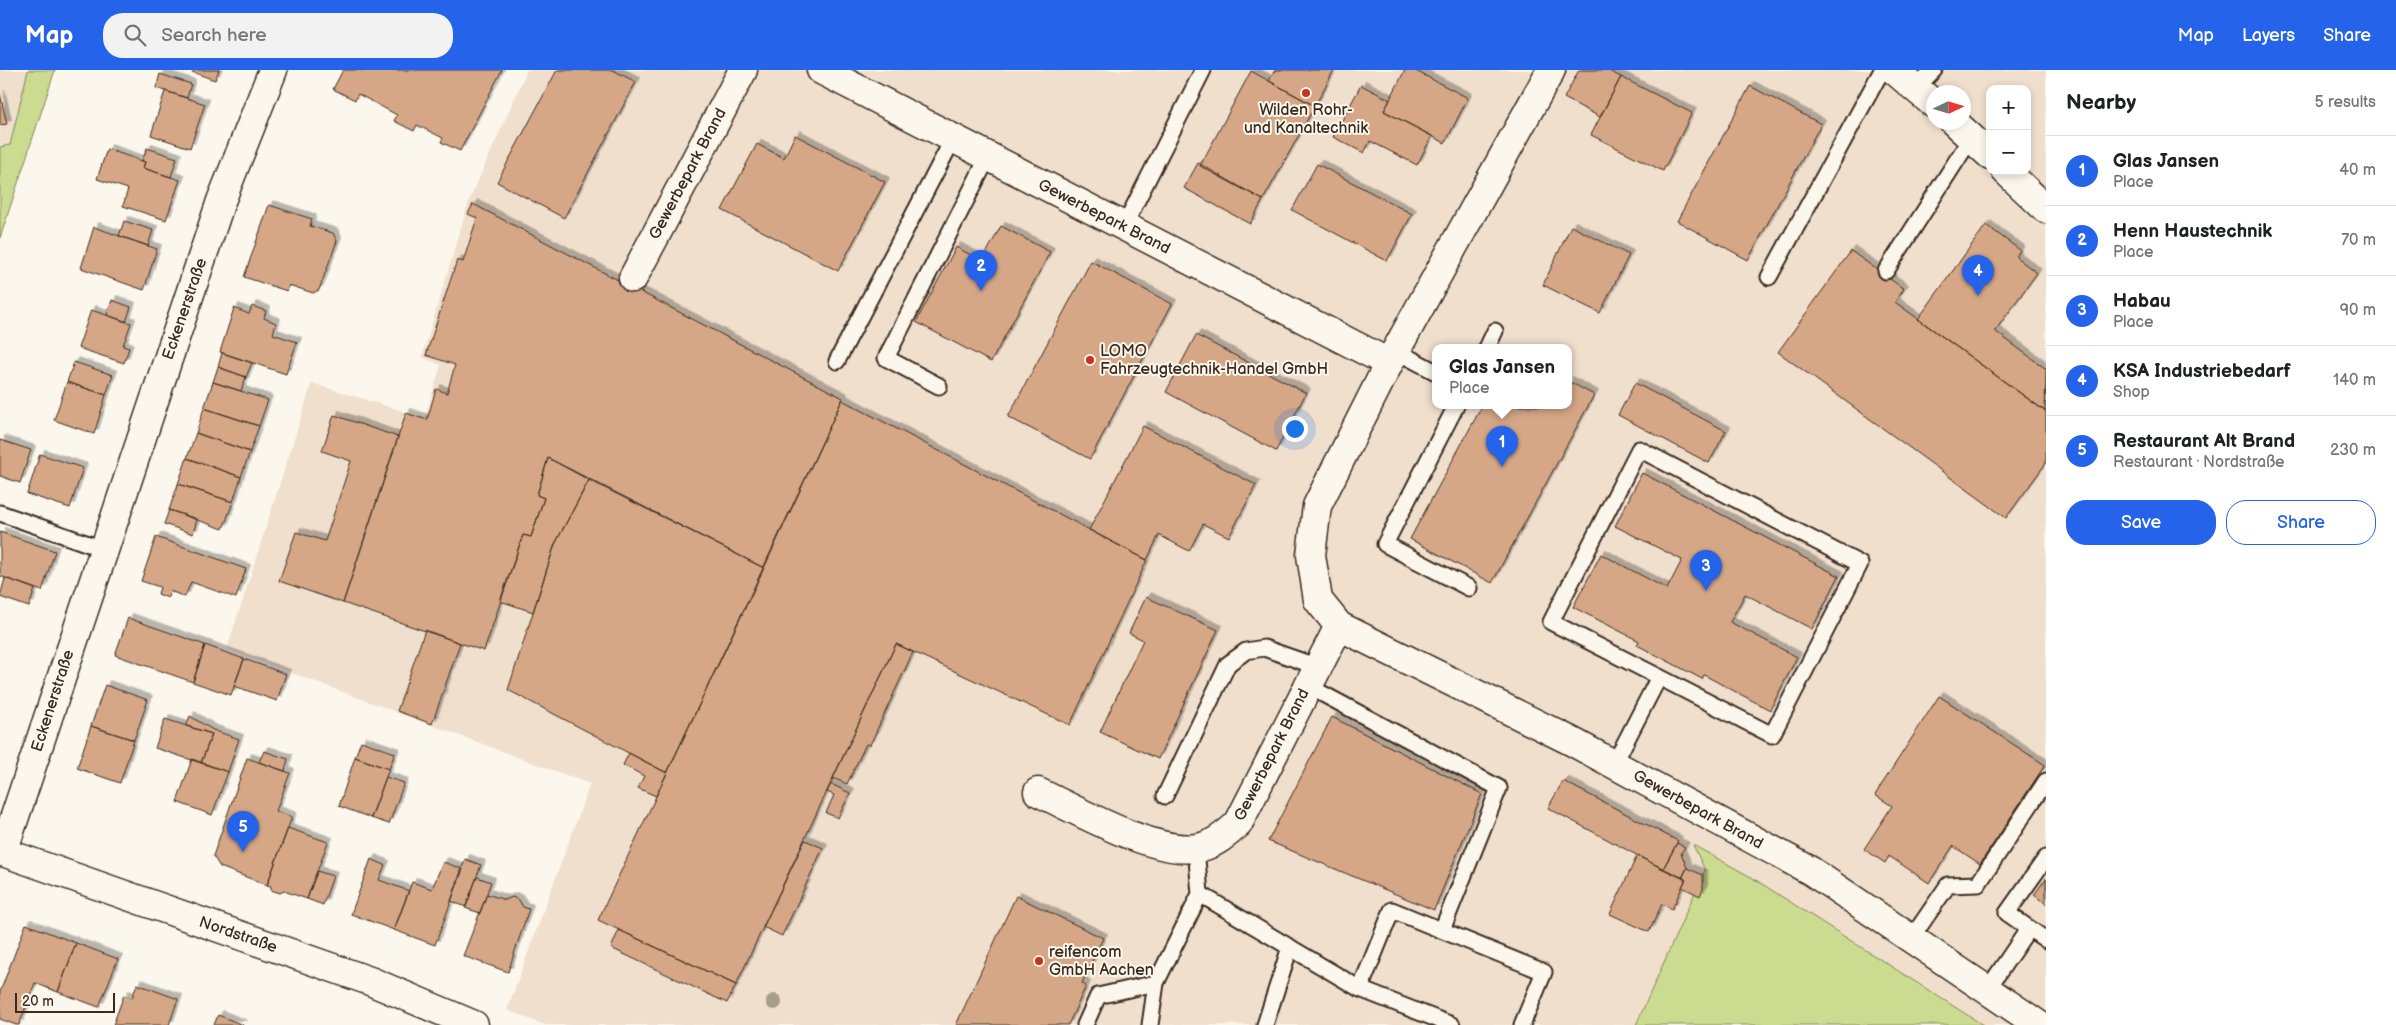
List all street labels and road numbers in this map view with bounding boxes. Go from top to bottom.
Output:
street label: Gewerbepark Brand [645,105,731,243]
street label: Gewerbepark Brand [1035,175,1173,259]
street label: Eckenerstraße [159,255,211,362]
street label: Eckenerstraße [28,647,79,754]
street label: Gewerbepark Brand [1230,686,1314,824]
street label: Gewerbepark Brand [1630,766,1766,854]
street label: Nordstraße [196,913,280,957]

